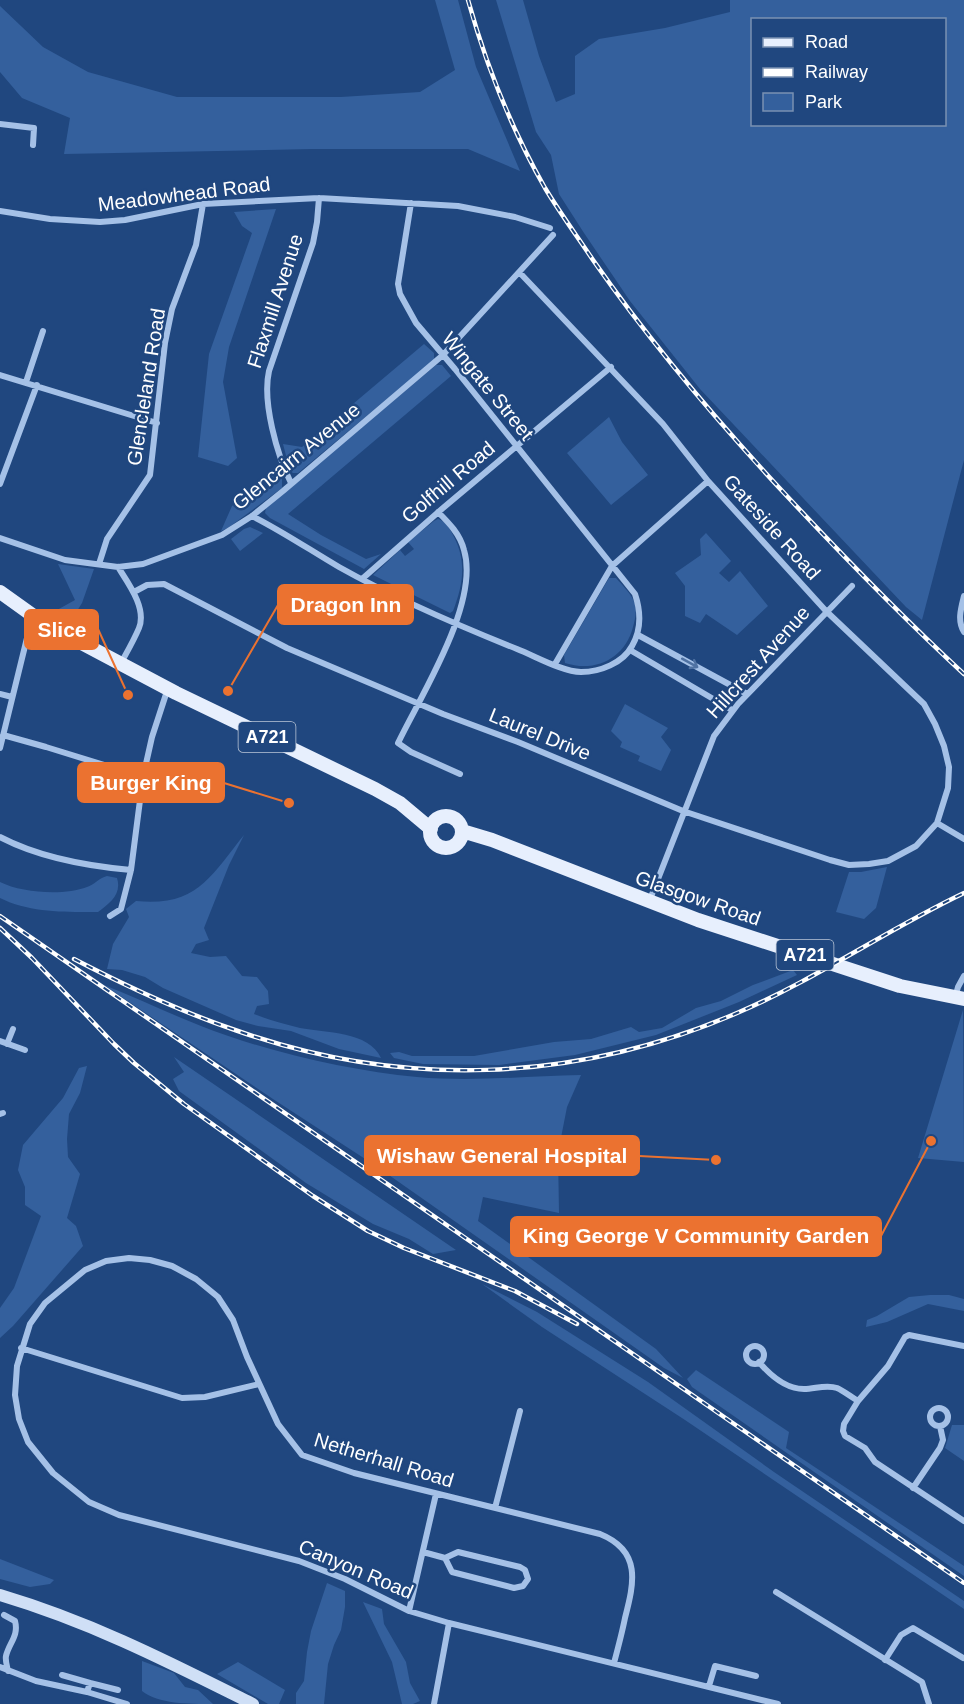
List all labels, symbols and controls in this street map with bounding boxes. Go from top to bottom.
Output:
legend [751,18,946,126]
text: Road [805,32,848,52]
text: Railway [805,62,868,82]
text: Park [805,92,843,112]
street label: Meadowhead Road [97,173,271,215]
street label: Flaxmill Avenue [243,231,307,371]
street label: Glencleland Road [123,307,169,467]
street label: Wingate Street [438,328,538,445]
street label: Glencairn Avenue [228,398,364,514]
street label: Golfhill Road [397,437,499,527]
street label: Gateside Road [719,470,825,584]
callout: Dragon Inn [278,585,413,624]
text: Dragon Inn [291,593,401,616]
street label: Hillcrest Avenue [702,601,814,723]
callout: Slice [25,610,98,649]
text: Slice [37,618,87,641]
one-way arrow [680,658,698,669]
street label: Laurel Drive [486,704,594,764]
road number: A721 [238,722,296,752]
callout: Burger King [78,763,224,802]
text: Burger King [90,771,212,794]
street label: Glasgow Road [632,866,764,930]
road number: A721 [776,940,834,970]
callout: Wishaw General Hospital [365,1136,639,1175]
text: Wishaw General Hospital [377,1144,627,1167]
callout: King George V Community Garden [511,1217,881,1256]
text: King George V Community Garden [523,1224,869,1247]
street label: Netherhall Road [312,1428,456,1492]
street label: Canyon Road [295,1535,417,1603]

